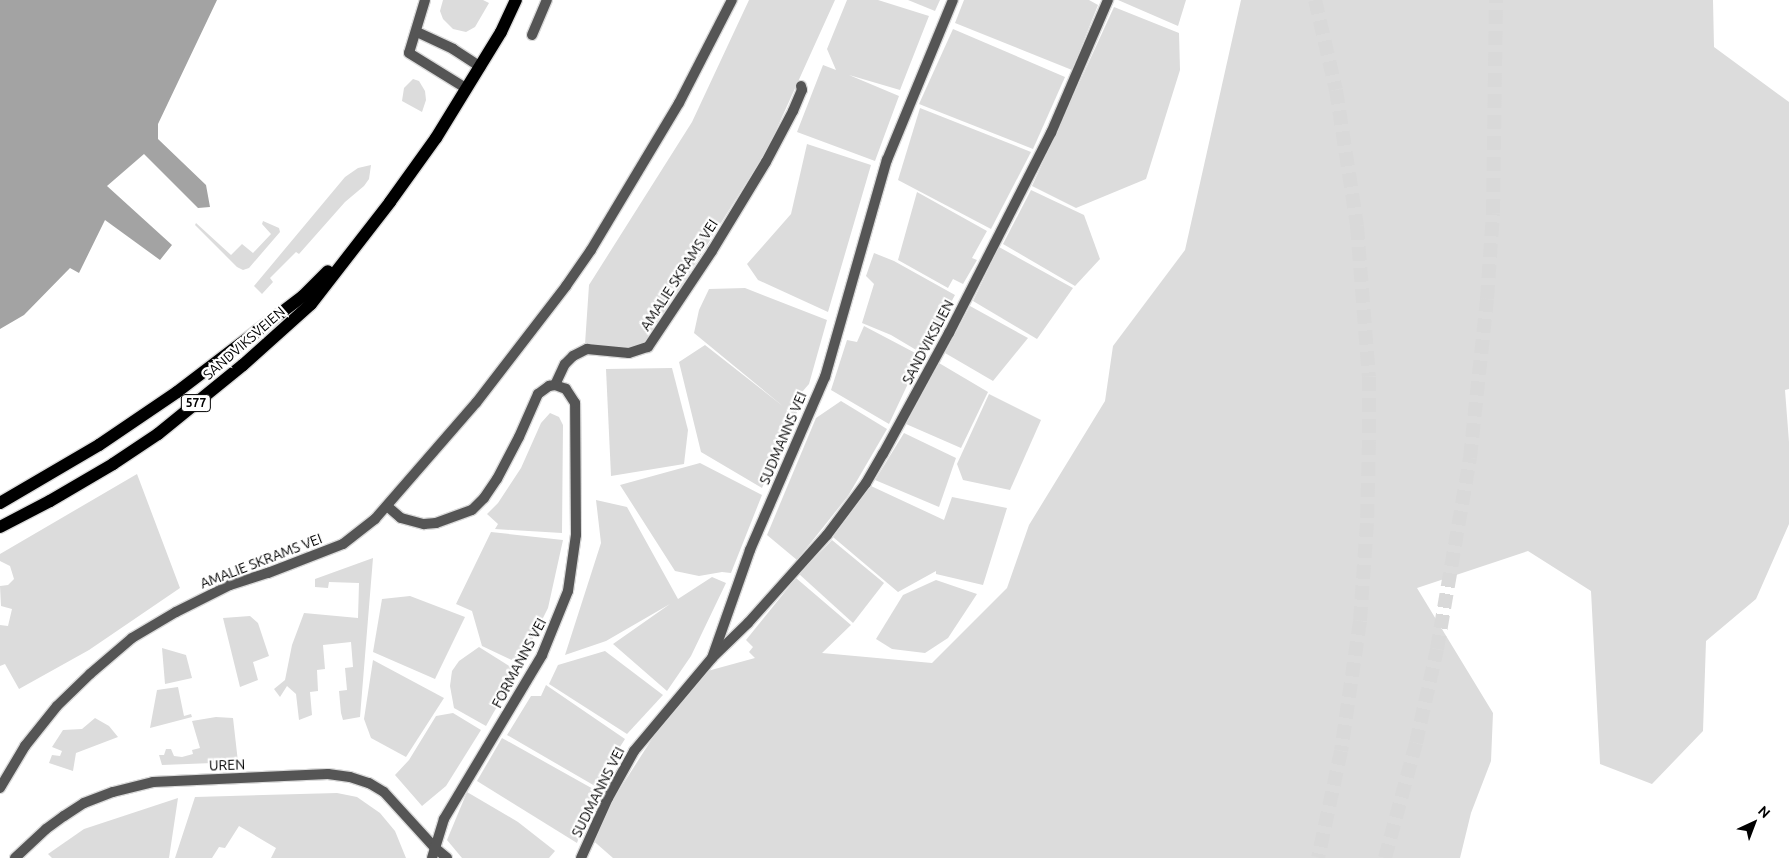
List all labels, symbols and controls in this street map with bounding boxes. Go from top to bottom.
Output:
street label: AMALIE SKRAMS VEI [637,216,721,334]
street label: SANDVIKSLIEN [899,297,957,387]
street label: SANDVIKSVEIEN [200,303,288,383]
street label: SUDMANNS VEI [756,389,810,487]
road number: 577 [180,393,212,412]
street label: AMALIE SKRAMS VEI [198,530,324,592]
street label: FORMANNS VEI [488,615,550,711]
street label: SUDMANNS VEI [568,744,628,840]
street label: UREN [209,756,245,774]
north arrow [1729,798,1779,848]
text: N [1755,803,1774,821]

